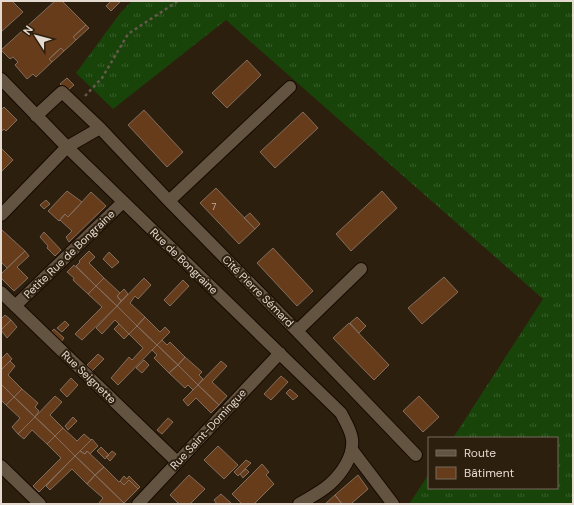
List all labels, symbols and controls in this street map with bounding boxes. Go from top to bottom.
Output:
north arrow [16,16,56,56]
text: N [20,23,36,37]
house number: 7 [212,201,217,213]
street label: Petite Rue de Bongraine [20,207,118,301]
street label: Rue de Bongraine [147,225,221,297]
street label: Cité Pierre Sémard [219,252,297,330]
street label: Rue Seignette [59,347,119,407]
street label: Rue Saint-Domingue [167,386,249,472]
legend [428,437,558,489]
text: Route [464,445,496,461]
text: Bâtiment [464,465,515,481]

